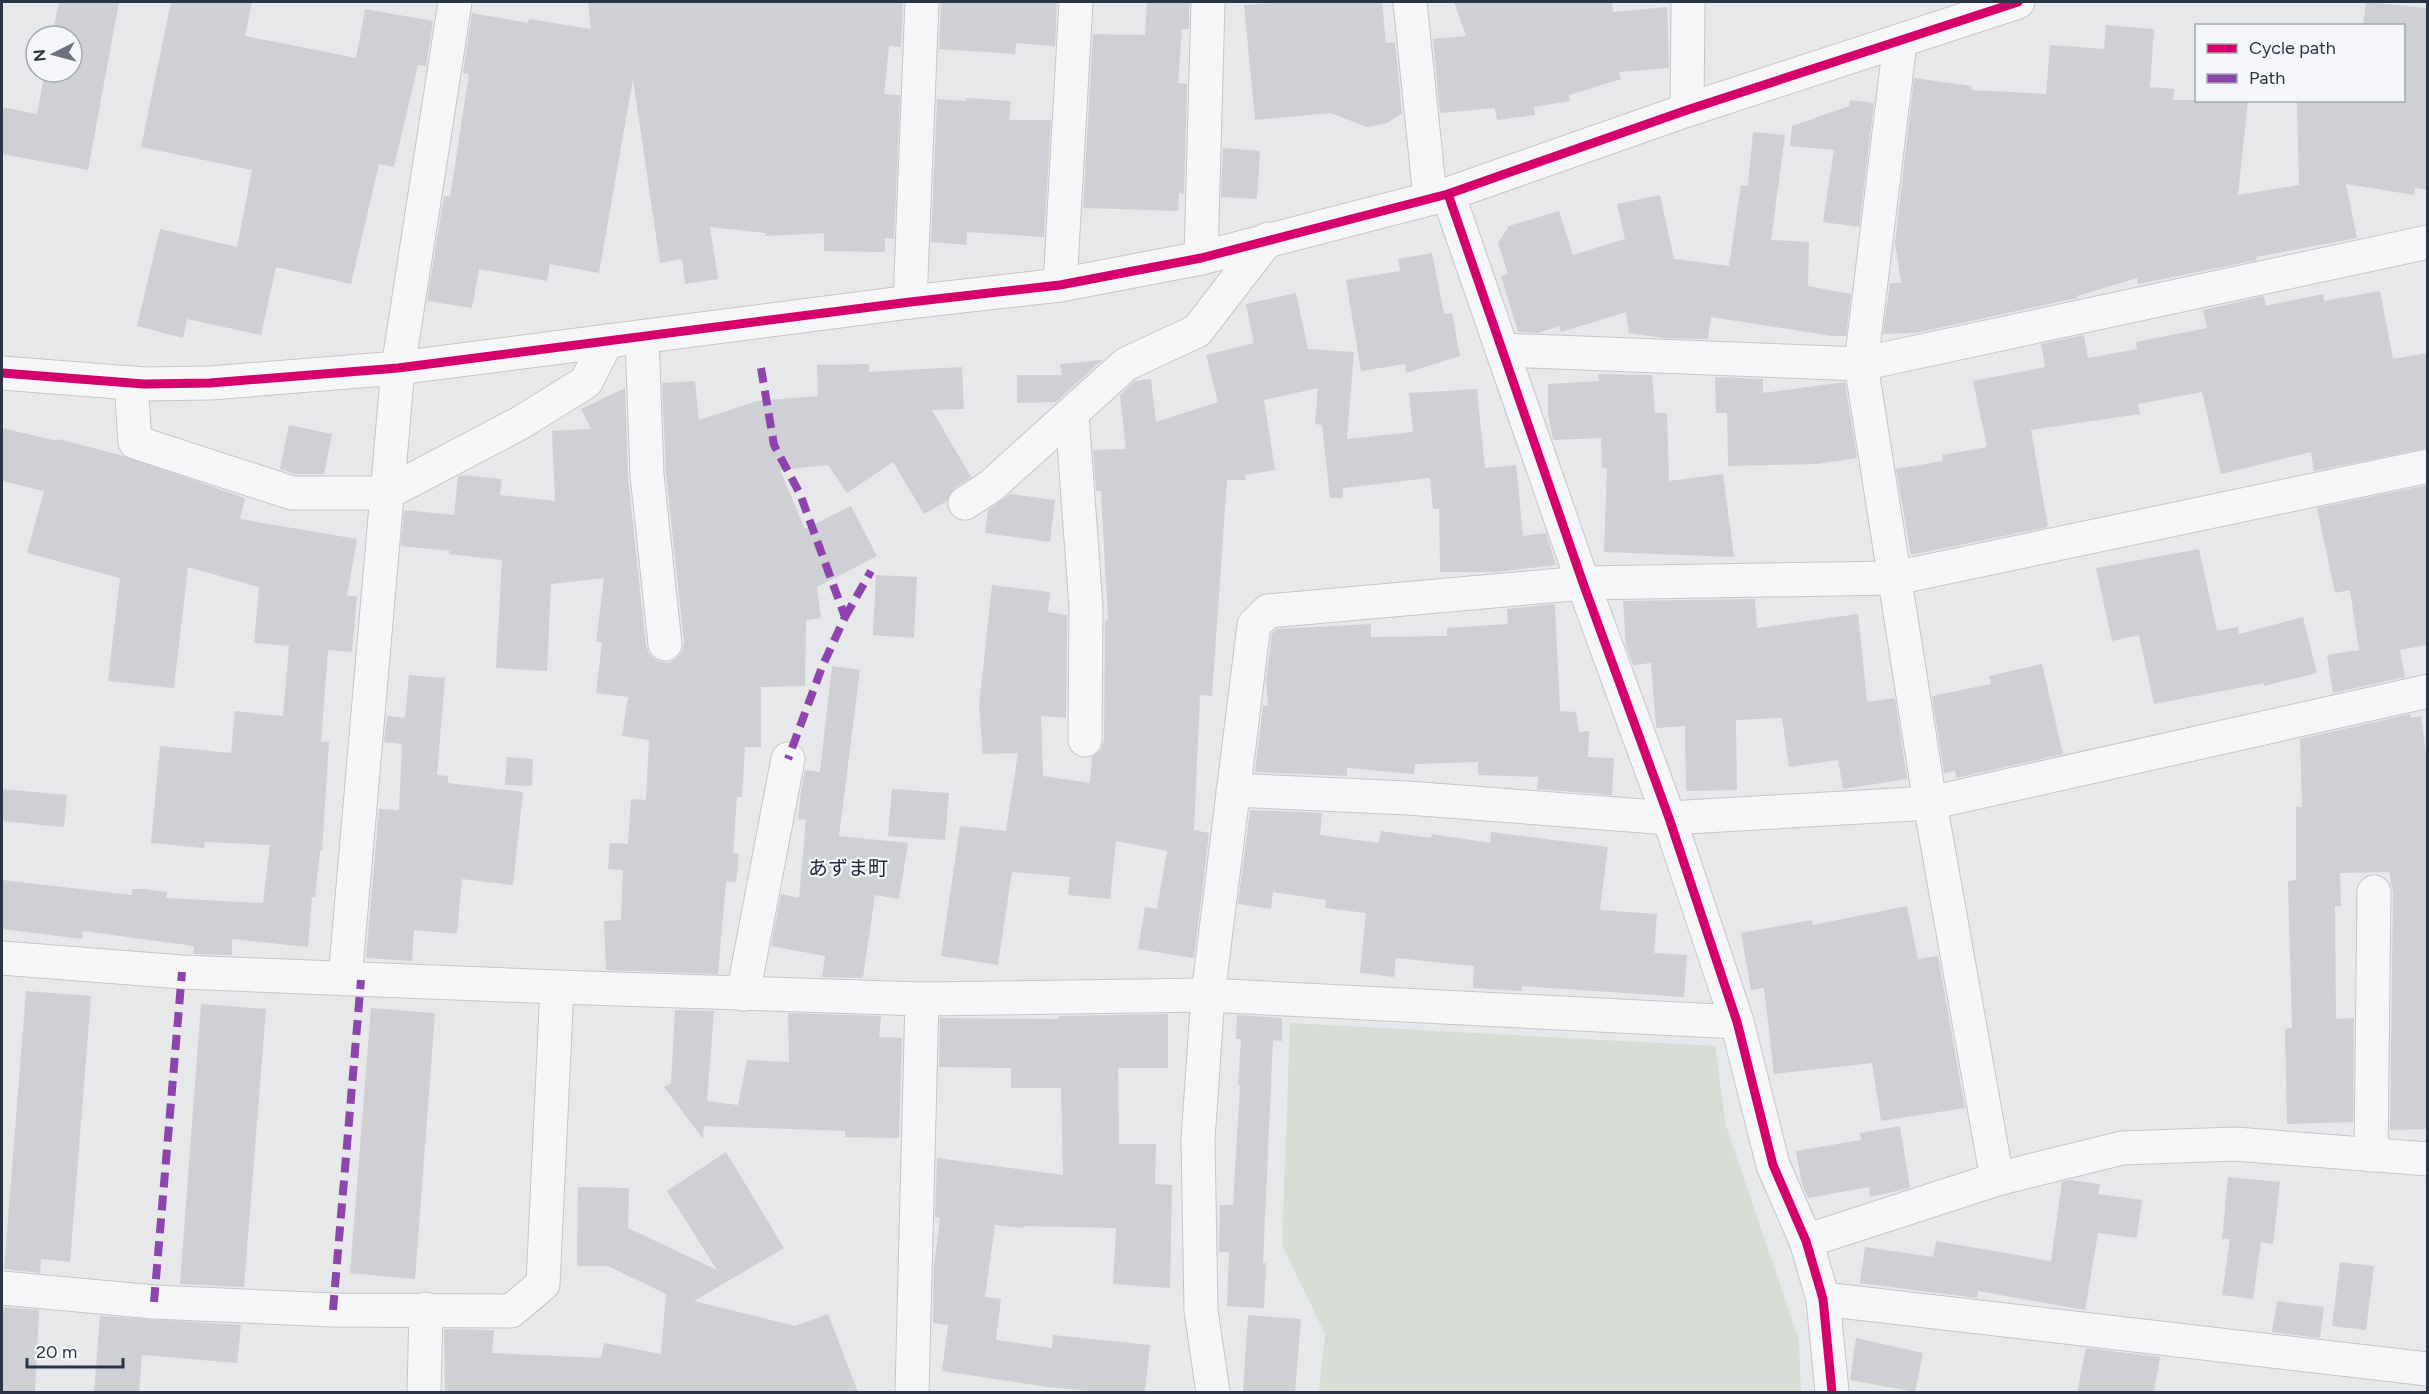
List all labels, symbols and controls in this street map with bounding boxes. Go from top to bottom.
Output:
north arrow [24,24,84,84]
legend [2195,24,2405,102]
text: Cycle path [2249,37,2336,59]
text: N [29,48,50,63]
text: Path [2249,67,2285,89]
district label: あずま町 [808,856,888,880]
scale bar [27,1331,123,1369]
text: 20 m [36,1341,77,1363]

